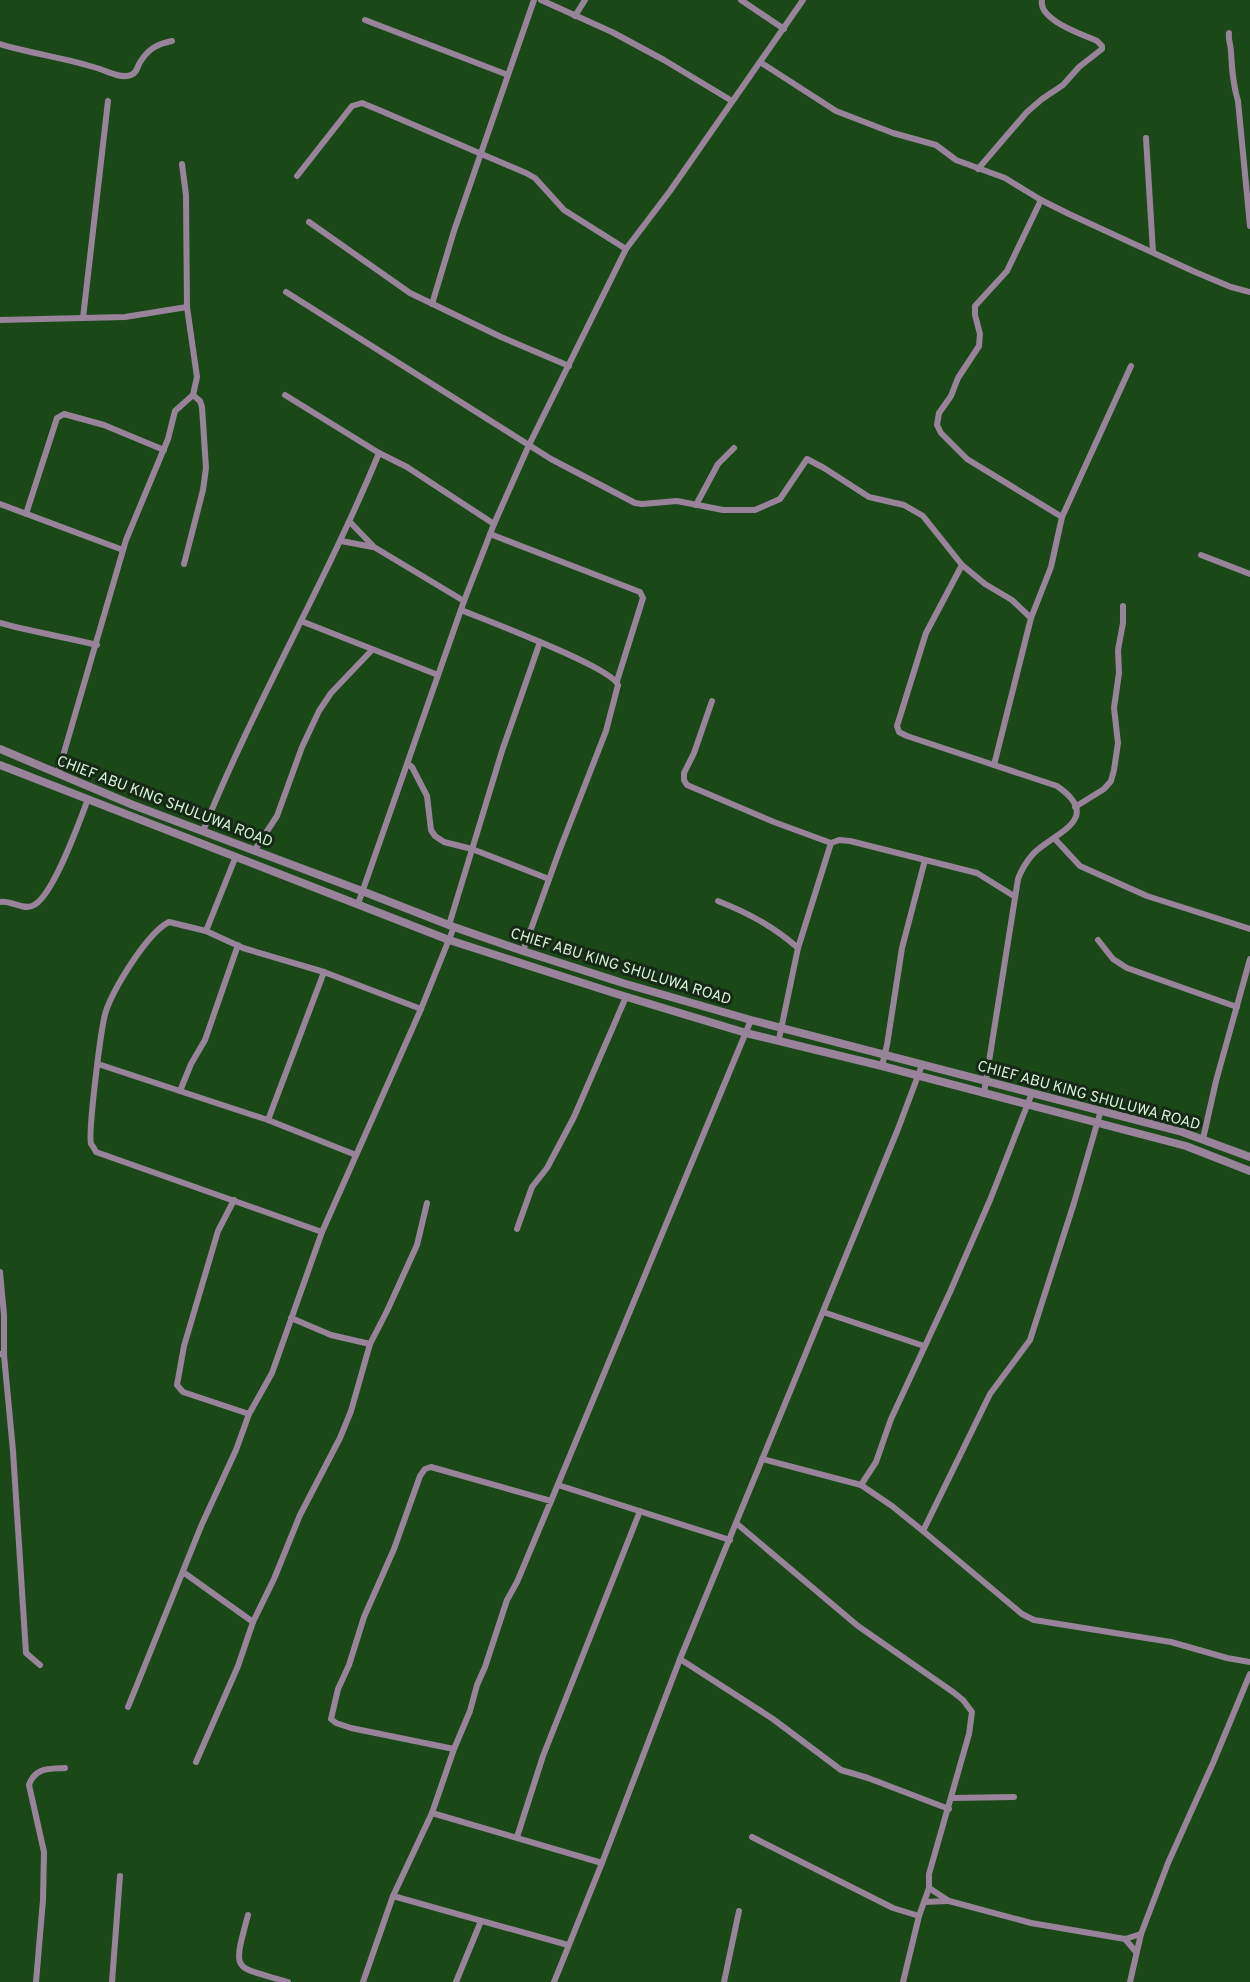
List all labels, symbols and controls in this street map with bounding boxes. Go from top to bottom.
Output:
street label: CHIEF ABU KING SHULUWA ROAD [54,752,275,853]
street label: CHIEF ABU KING SHULUWA ROAD [508,925,733,1010]
street label: CHIEF ABU KING SHULUWA ROAD [975,1057,1202,1135]

